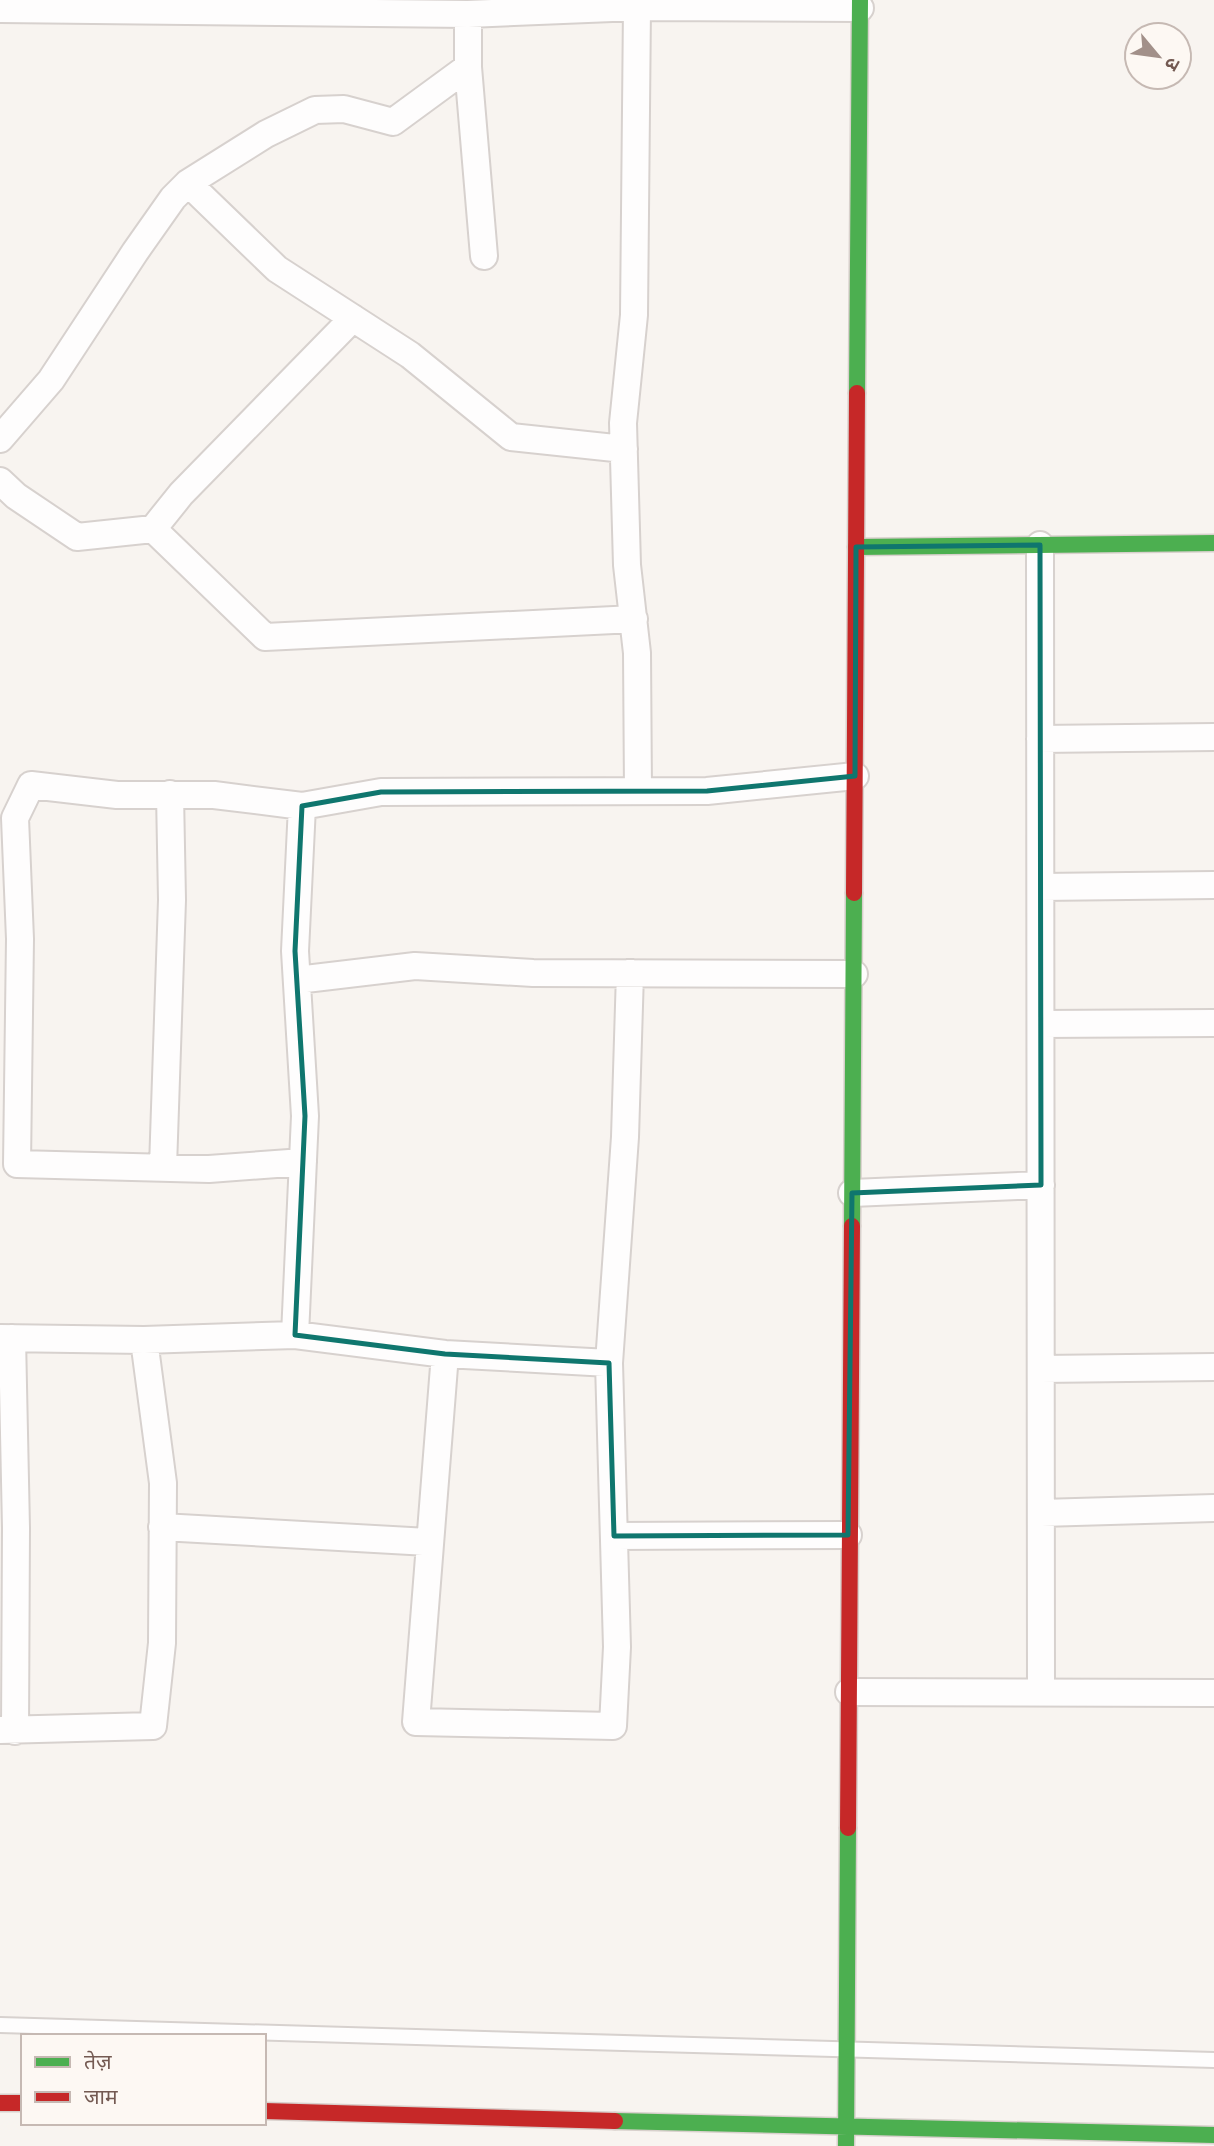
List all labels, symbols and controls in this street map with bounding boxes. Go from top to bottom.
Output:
north arrow [1123,21,1193,91]
text: उ [1159,54,1186,76]
legend [21,2034,266,2125]
text: तेज़ [84,2048,112,2075]
text: जाम [84,2083,118,2110]

